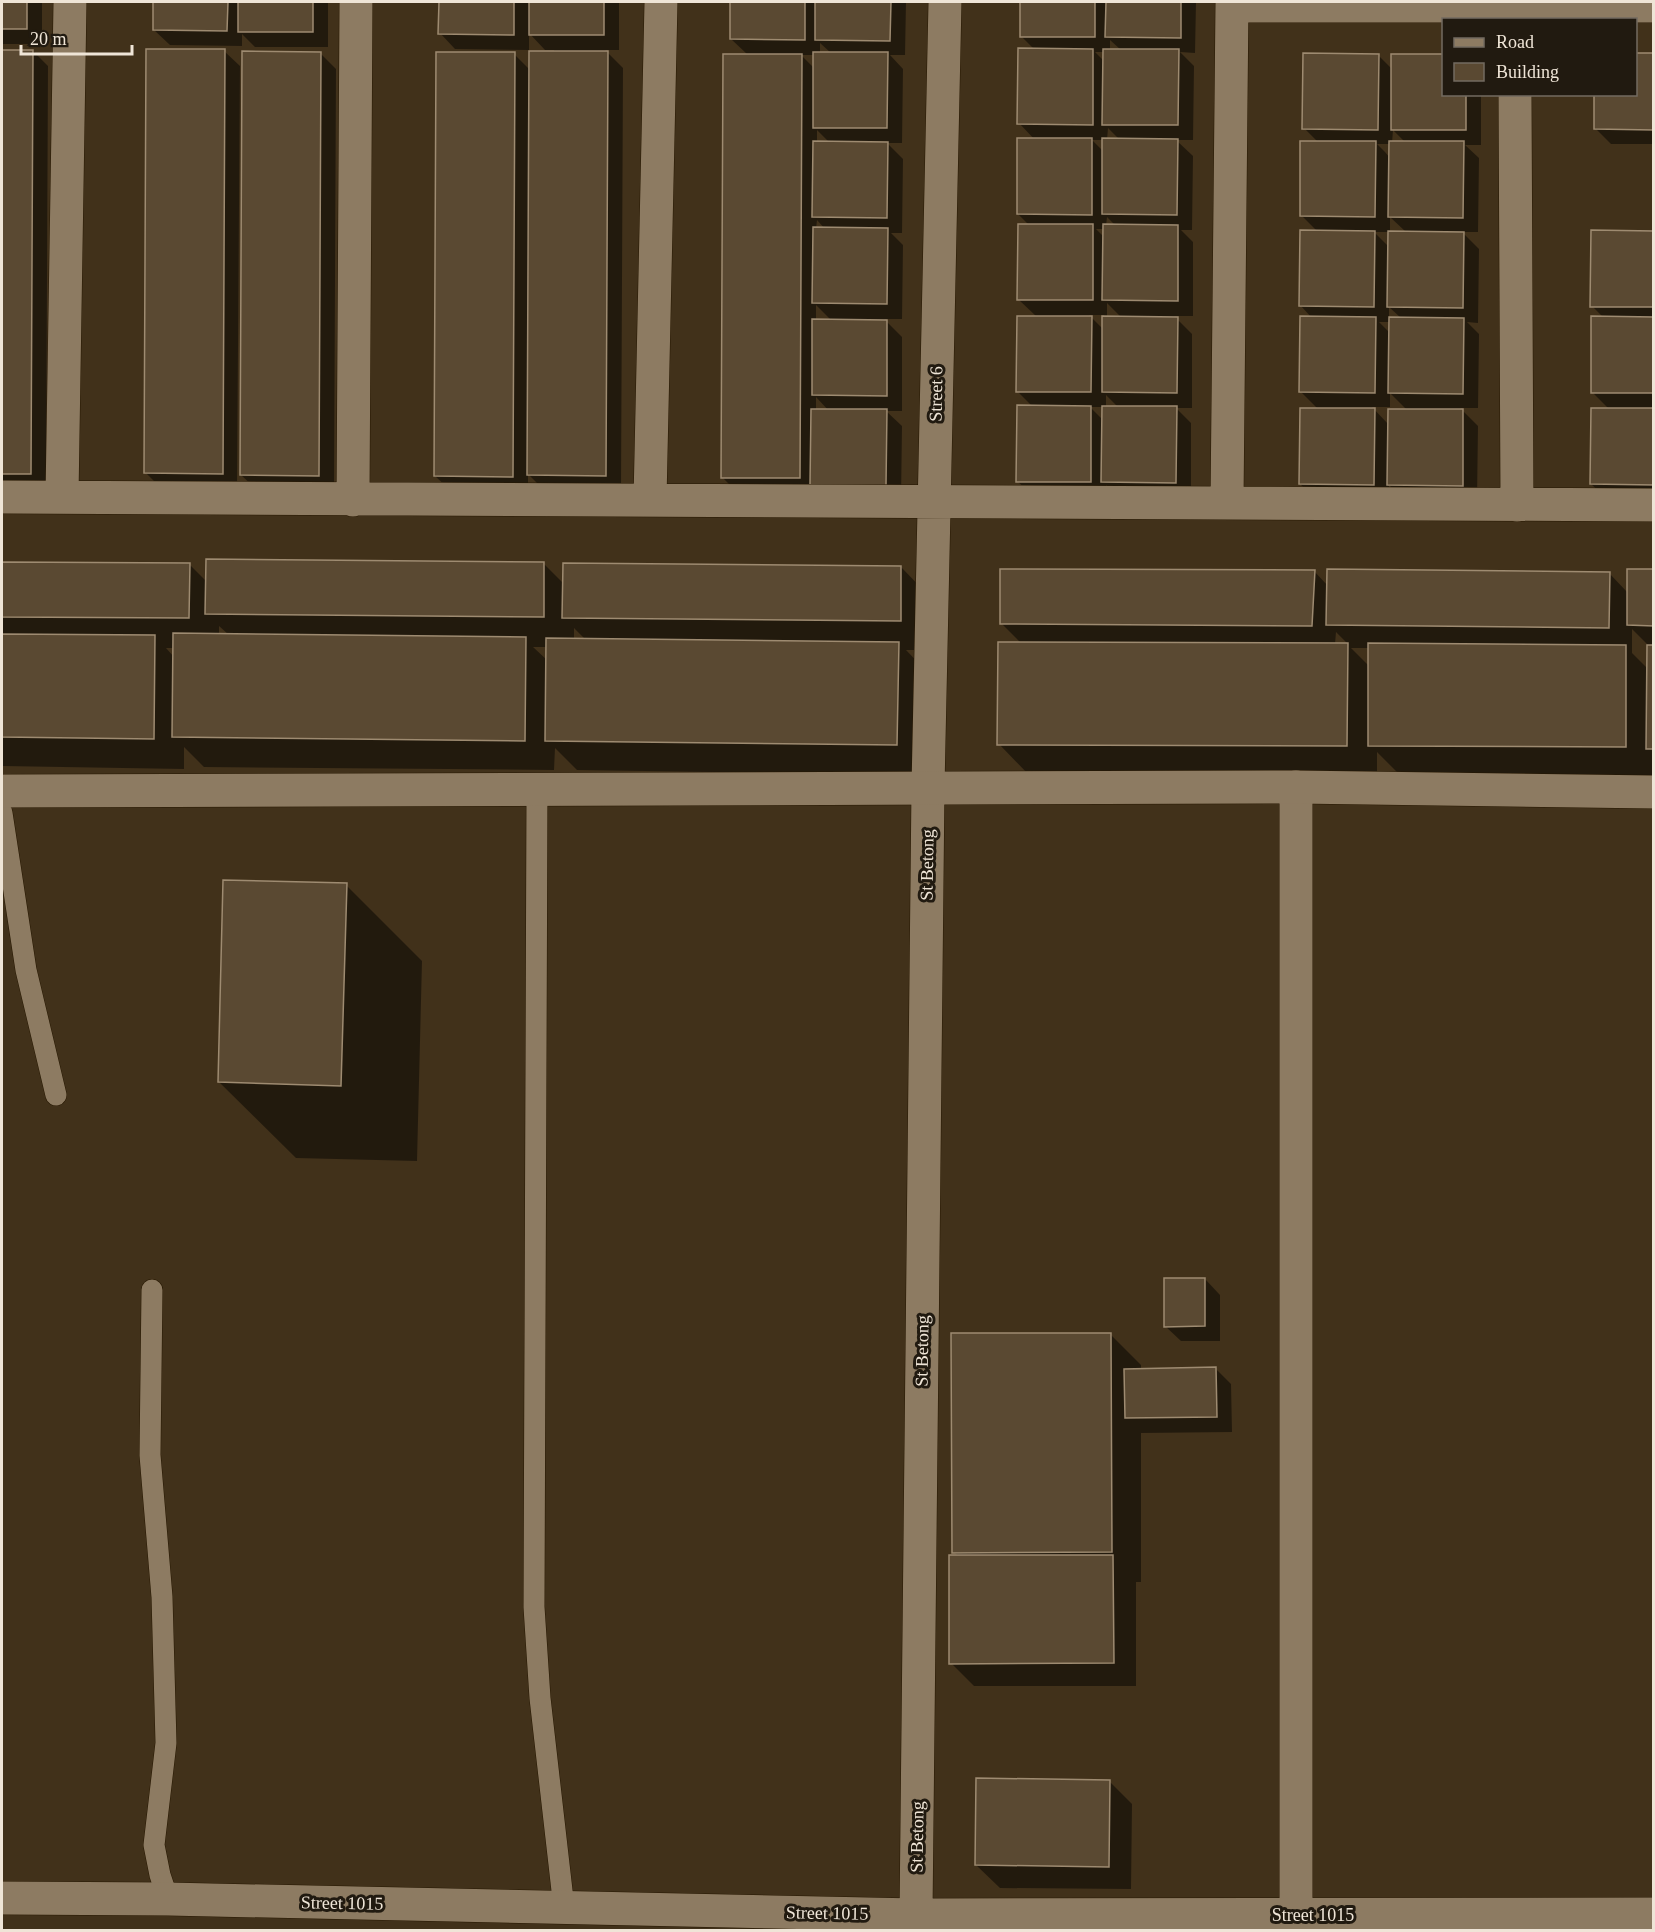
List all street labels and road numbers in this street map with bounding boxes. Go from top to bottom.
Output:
street label: Street 6 [926,366,946,422]
street label: St Betong [916,829,938,901]
street label: St Betong [911,1315,933,1387]
street label: St Betong [906,1801,928,1873]
street label: Street 1015 [301,1892,383,1914]
street label: Street 1015 [786,1902,868,1924]
street label: Street 1015 [1272,1905,1354,1925]

